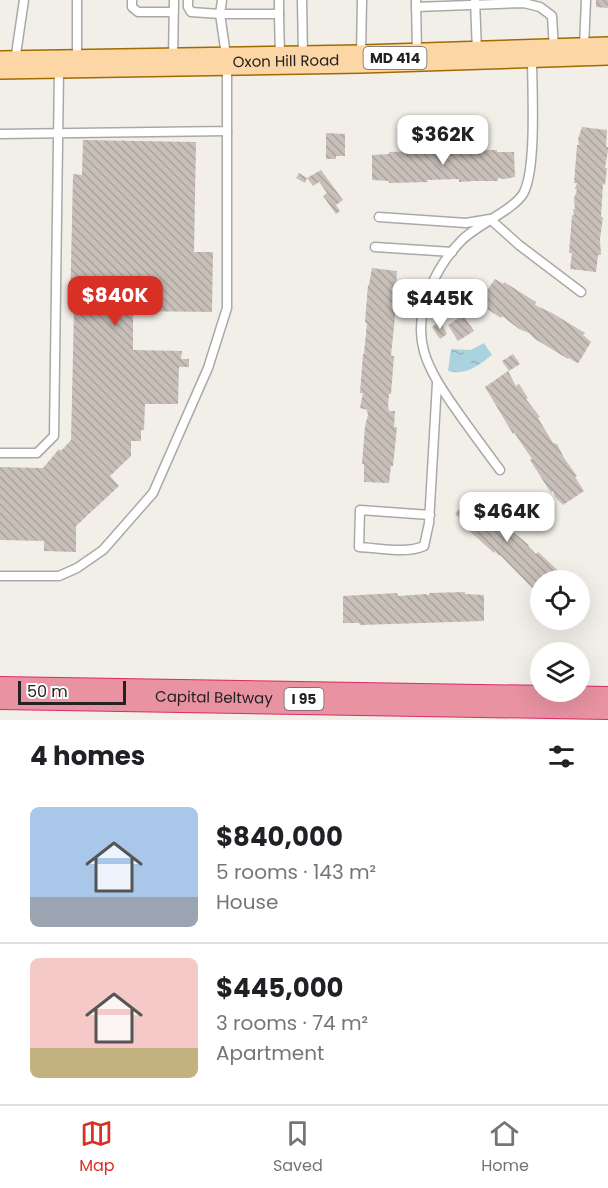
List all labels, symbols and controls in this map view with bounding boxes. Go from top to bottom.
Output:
road number: MD 414 [364,47,426,69]
street label: Oxon Hill Road [232,49,340,72]
pin: $362K [401,115,485,166]
text: $362K [411,120,475,148]
pin: $840K [73,276,157,327]
pin: $445K [398,279,482,330]
text: $840K [82,281,148,309]
text: $445K [406,284,474,312]
pin: $464K [465,492,549,543]
text: $464K [474,497,540,525]
map controls [530,570,590,702]
button: locate [530,570,590,630]
button: layers [530,642,590,702]
scale bar [18,678,126,706]
text: 50 m [27,680,68,703]
street label: Capital Beltway [155,685,273,708]
road number: I 95 [284,688,324,710]
text: 4 homes [30,738,145,774]
icon: filters [545,740,578,773]
text: $840,000 [216,819,343,855]
icon: home [78,831,150,903]
text: 5 rooms · 143 m² [216,858,376,886]
text: House [216,888,278,916]
text: $445,000 [216,970,344,1006]
icon: home [78,982,150,1054]
text: 3 rooms · 74 m² [216,1009,368,1037]
text: Apartment [216,1039,324,1067]
tab: Map [79,1117,115,1178]
tab: Saved [273,1117,323,1178]
tab: Home [481,1117,529,1178]

